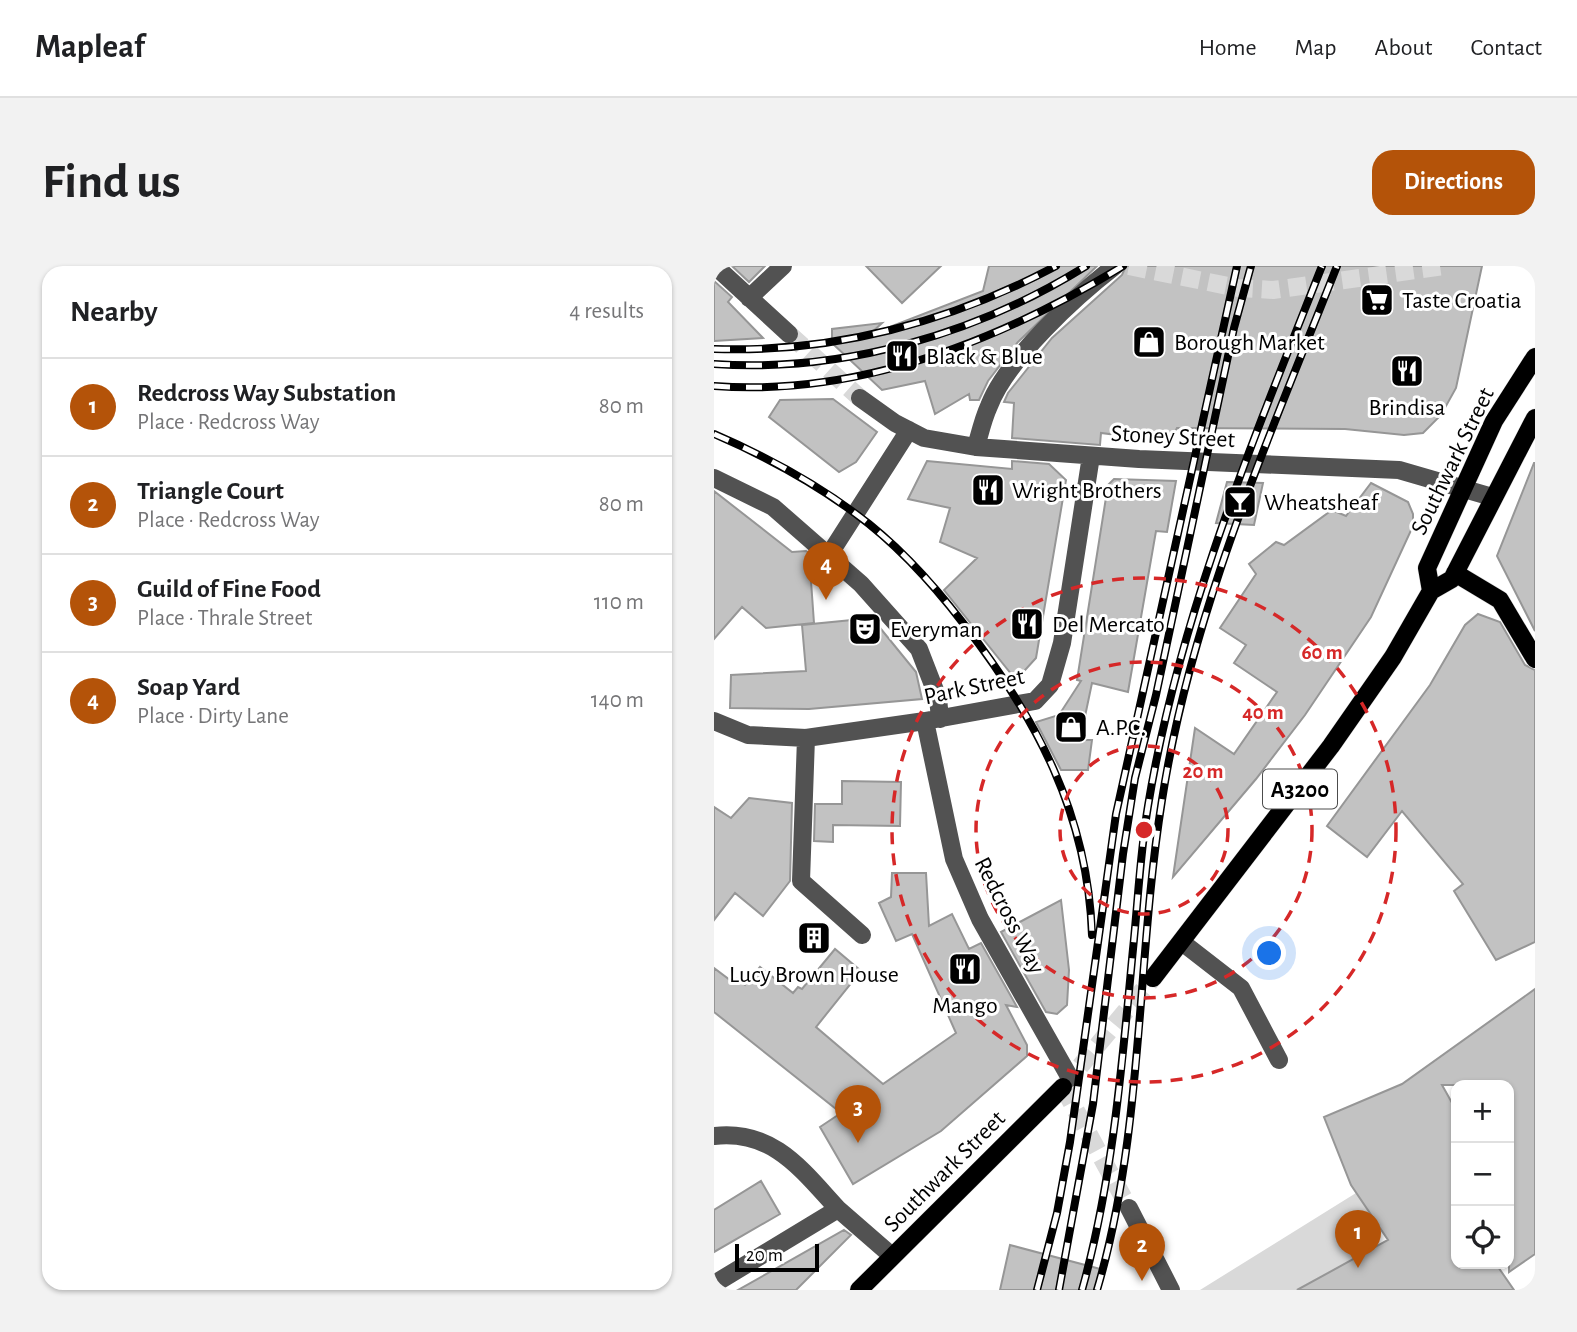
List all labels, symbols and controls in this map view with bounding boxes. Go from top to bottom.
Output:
text: Mapleaf [35,31,145,64]
text: Home [1199,36,1257,60]
text: Map [1295,36,1337,60]
text: About [1375,36,1432,60]
text: Contact [1470,36,1542,60]
button: Directions [1372,150,1535,215]
text: Find us [42,158,181,207]
supermarket icon: Taste Croatia [1358,281,1396,319]
place label: Taste Croatia [1402,289,1522,313]
text: Nearby [70,297,158,327]
text: 4 results [569,300,644,323]
shop icon: Borough Market [1130,323,1168,361]
place label: Borough Market [1174,331,1325,355]
restaurant icon: Black & Blue [883,337,921,375]
place label: Black & Blue [926,345,1043,369]
restaurant icon: Brindisa [1388,352,1426,390]
text: Redcross Way Substation [137,380,396,406]
street label: Southwark Street [1407,384,1499,539]
text: 1 [89,395,97,418]
text: 80 m [599,395,644,418]
place label: Brindisa [1369,396,1445,420]
text: Place · Redcross Way [137,411,320,434]
street label: Stoney Street [1110,422,1236,452]
restaurant icon: Wright Brothers [969,471,1007,509]
text: Triangle Court [137,478,284,504]
place label: Wright Brothers [1012,479,1162,503]
bar icon: Wheatsheaf [1221,483,1259,521]
place label: Wheatsheaf [1264,491,1380,515]
text: 2 [88,493,98,516]
text: 80 m [599,493,644,516]
text: Place · Redcross Way [137,509,320,532]
pin: 4 [803,542,849,600]
text: Guild of Fine Food [137,576,321,602]
text: 3 [88,591,98,614]
text: 110 m [594,591,644,614]
restaurant icon: Del Mercato [1008,605,1046,643]
text: Place · Thrale Street [137,607,312,630]
theatre icon: Everyman [846,610,884,648]
place label: Del Mercato [1052,613,1165,637]
place label: Everyman [890,618,982,642]
text: 60 m [1301,642,1343,663]
street label: Park Street [922,665,1027,709]
text: Soap Yard [137,674,240,700]
text: 4 [87,689,99,712]
text: 140 m [591,689,644,712]
text: 40 m [1242,702,1284,723]
text: Place · Dirty Lane [137,705,289,728]
shop icon: A.P.C. [1052,708,1090,746]
place label: A.P.C. [1096,716,1146,740]
text: 20 m [1183,761,1223,782]
road number: A3200 [1263,769,1337,808]
centre of rings [1132,818,1156,842]
street label: Redcross Way [970,853,1049,978]
building icon: Lucy Brown House [795,919,833,957]
your location [1252,936,1286,970]
restaurant icon: Mango [946,950,984,988]
place label: Lucy Brown House [729,963,899,987]
place label: Mango [932,994,998,1018]
map controls [1451,1080,1514,1269]
button: + [1451,1080,1514,1143]
pin: 3 [835,1085,881,1143]
street label: Southwark Street [880,1106,1010,1237]
button: − [1451,1143,1514,1206]
button: locate [1451,1206,1514,1269]
pin: 1 [1335,1210,1381,1268]
pin: 2 [1119,1223,1165,1281]
scale bar [735,1241,819,1273]
text: 20 m [746,1246,783,1265]

